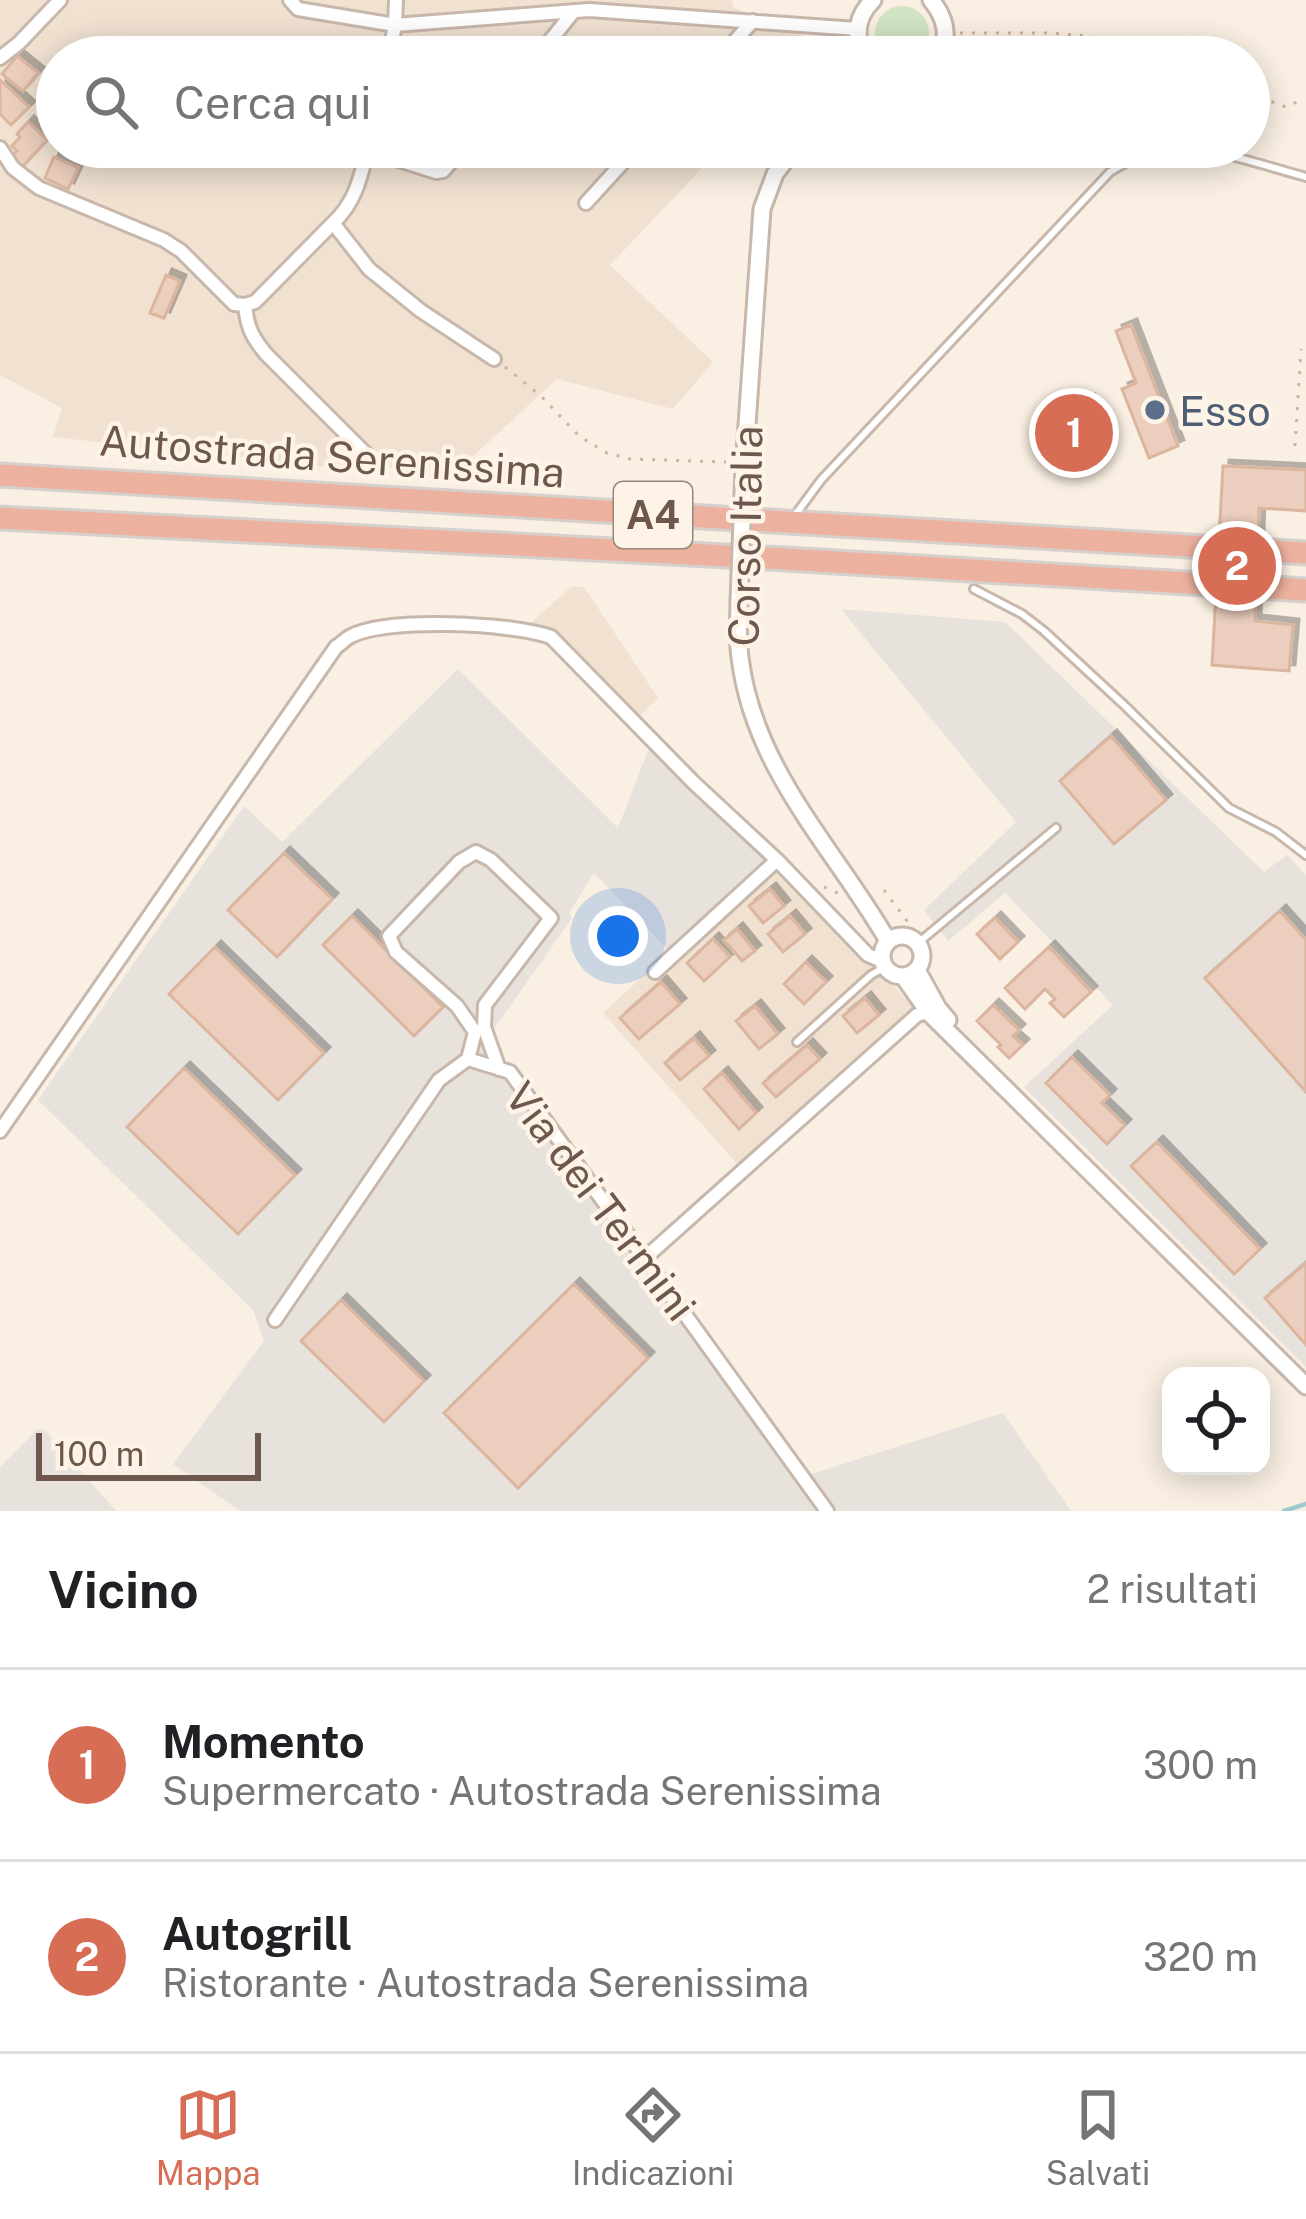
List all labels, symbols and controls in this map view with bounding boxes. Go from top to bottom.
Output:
search box [36,36,1270,168]
icon: search [78,69,144,135]
text: Cerca qui [174,76,371,129]
place label: Esso [1179,386,1271,435]
pin: 1 [1035,388,1113,478]
marker: Esso [1142,397,1168,423]
street label: Autostrada Serenissima [97,415,567,497]
street label: Corso Italia [719,425,771,647]
road number: A4 [614,482,692,548]
pin: 2 [1198,521,1276,611]
your location [588,906,648,966]
street label: Via dei Termini [496,1073,706,1329]
map controls [1162,1367,1270,1475]
button: locate [1162,1367,1270,1475]
scale bar [36,1427,261,1480]
text: 100 m [54,1435,144,1473]
text: Vicino [48,1560,199,1619]
text: 2 risultati [1087,1566,1258,1612]
text: Momento [162,1715,365,1768]
text: 1 [79,1742,95,1788]
text: 300 m [1143,1742,1258,1788]
text: Supermercato · Autostrada Serenissima [162,1768,882,1814]
text: Autogrill [162,1907,352,1960]
text: 2 [75,1934,99,1980]
text: 320 m [1143,1934,1258,1980]
text: Ristorante · Autostrada Serenissima [162,1960,809,2006]
tab: Mappa [156,2082,260,2192]
tab: Indicazioni [572,2082,734,2192]
tab: Salvati [1046,2082,1150,2192]

